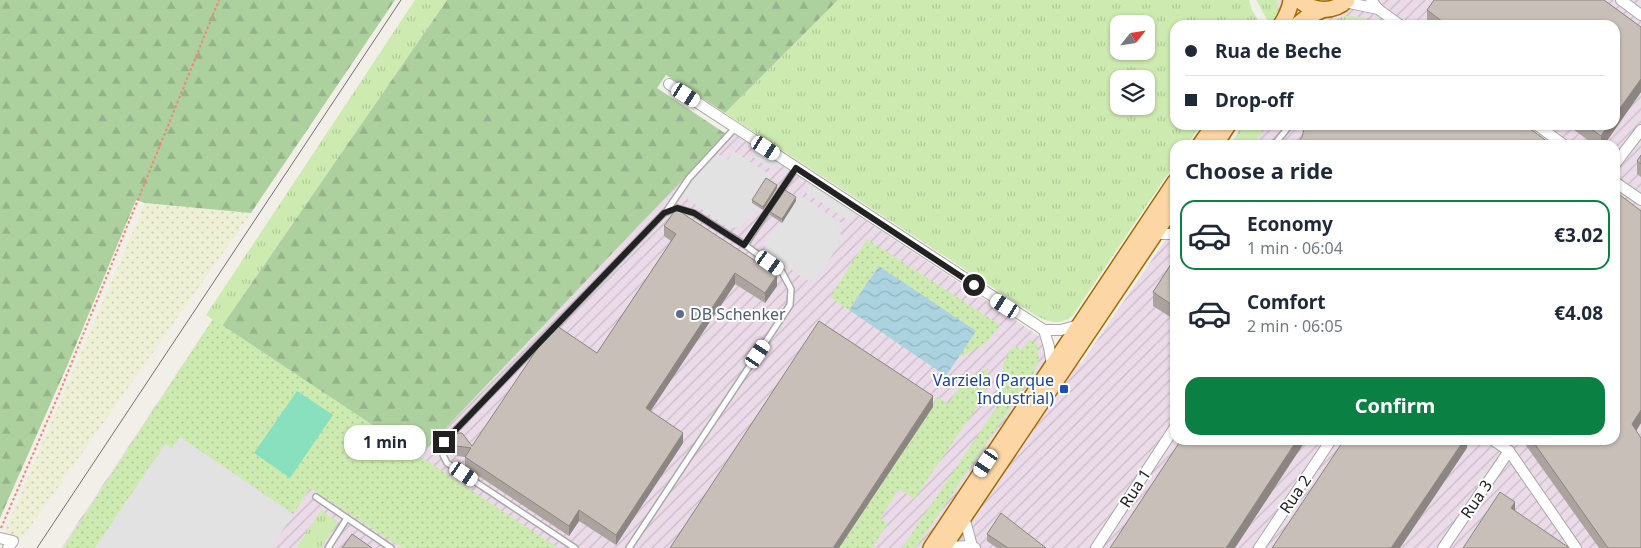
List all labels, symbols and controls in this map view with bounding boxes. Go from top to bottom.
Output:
north arrow [1110,15,1155,60]
map controls [1110,15,1155,115]
text: Rua de Beche [1215,38,1342,64]
button: layers [1110,70,1155,115]
car [669,81,702,109]
text: Drop-off [1215,87,1294,113]
car [749,134,782,162]
text: Choose a ride [1185,155,1333,185]
text: Economy [1247,211,1333,237]
icon: car [1187,213,1232,258]
text: €3.02 [1554,222,1603,248]
text: 1 min · 06:04 [1247,237,1343,259]
car [753,248,786,278]
route start [963,274,985,296]
text: Comfort [1247,289,1326,315]
icon: car [1187,291,1232,336]
car [988,292,1021,320]
text: €4.08 [1554,300,1603,326]
place label: DB Schenker [690,303,786,325]
marker: DB Schenker [674,308,686,320]
text: 2 min · 06:05 [1247,315,1343,337]
car [743,337,772,371]
place label: Varziela (Parque Industrial) [933,369,1054,409]
button: Confirm [1185,377,1605,435]
marker: Varziela (Parque Industrial) [1058,383,1070,395]
callout: 1 min [344,424,426,460]
text: 1 min [363,431,407,453]
route end [433,431,455,453]
car [971,446,1000,480]
car [447,459,480,489]
street label: Rua 1 [1114,464,1156,512]
street label: Rua 2 [1274,470,1316,518]
street label: Rua 3 [1455,475,1497,523]

